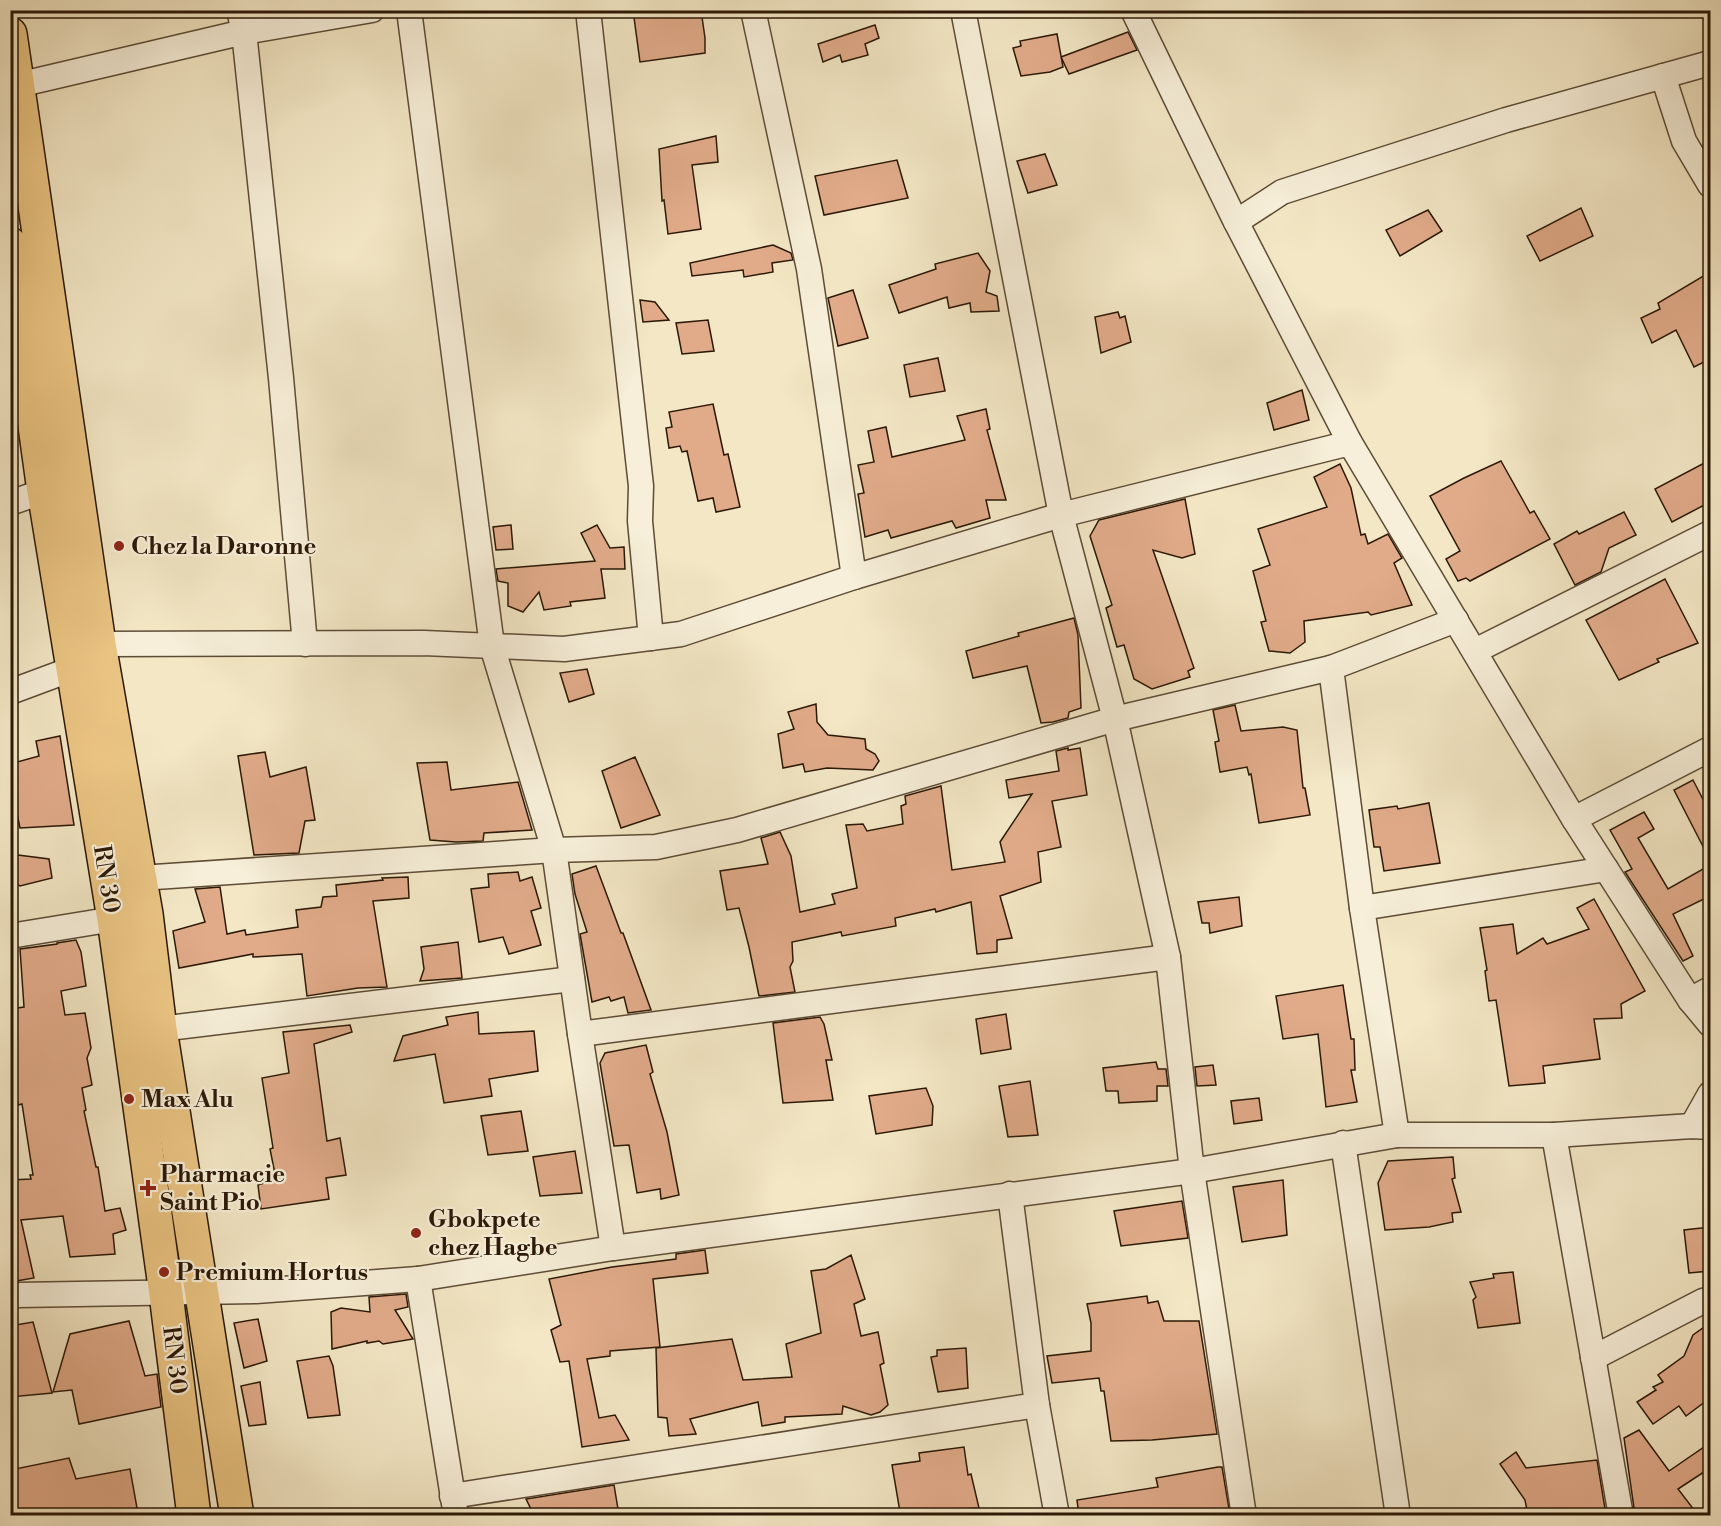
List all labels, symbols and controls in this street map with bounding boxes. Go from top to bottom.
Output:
place label: Chez la Daronne [131,532,316,562]
marker: Chez la Daronne [112,539,126,553]
street label: RN 30 [86,843,126,915]
place label: Max Alu [141,1085,234,1115]
marker: Max Alu [122,1092,136,1106]
place label: Pharmacie Saint Pio [160,1160,285,1218]
marker: Pharmacie Saint Pio [141,1181,155,1195]
place label: Gbokpete chez Hagbe [428,1205,558,1263]
marker: Gbokpete chez Hagbe [409,1226,423,1240]
place label: Premium Hortus [176,1258,368,1288]
marker: Premium Hortus [157,1265,171,1279]
street label: RN 30 [155,1324,193,1396]

